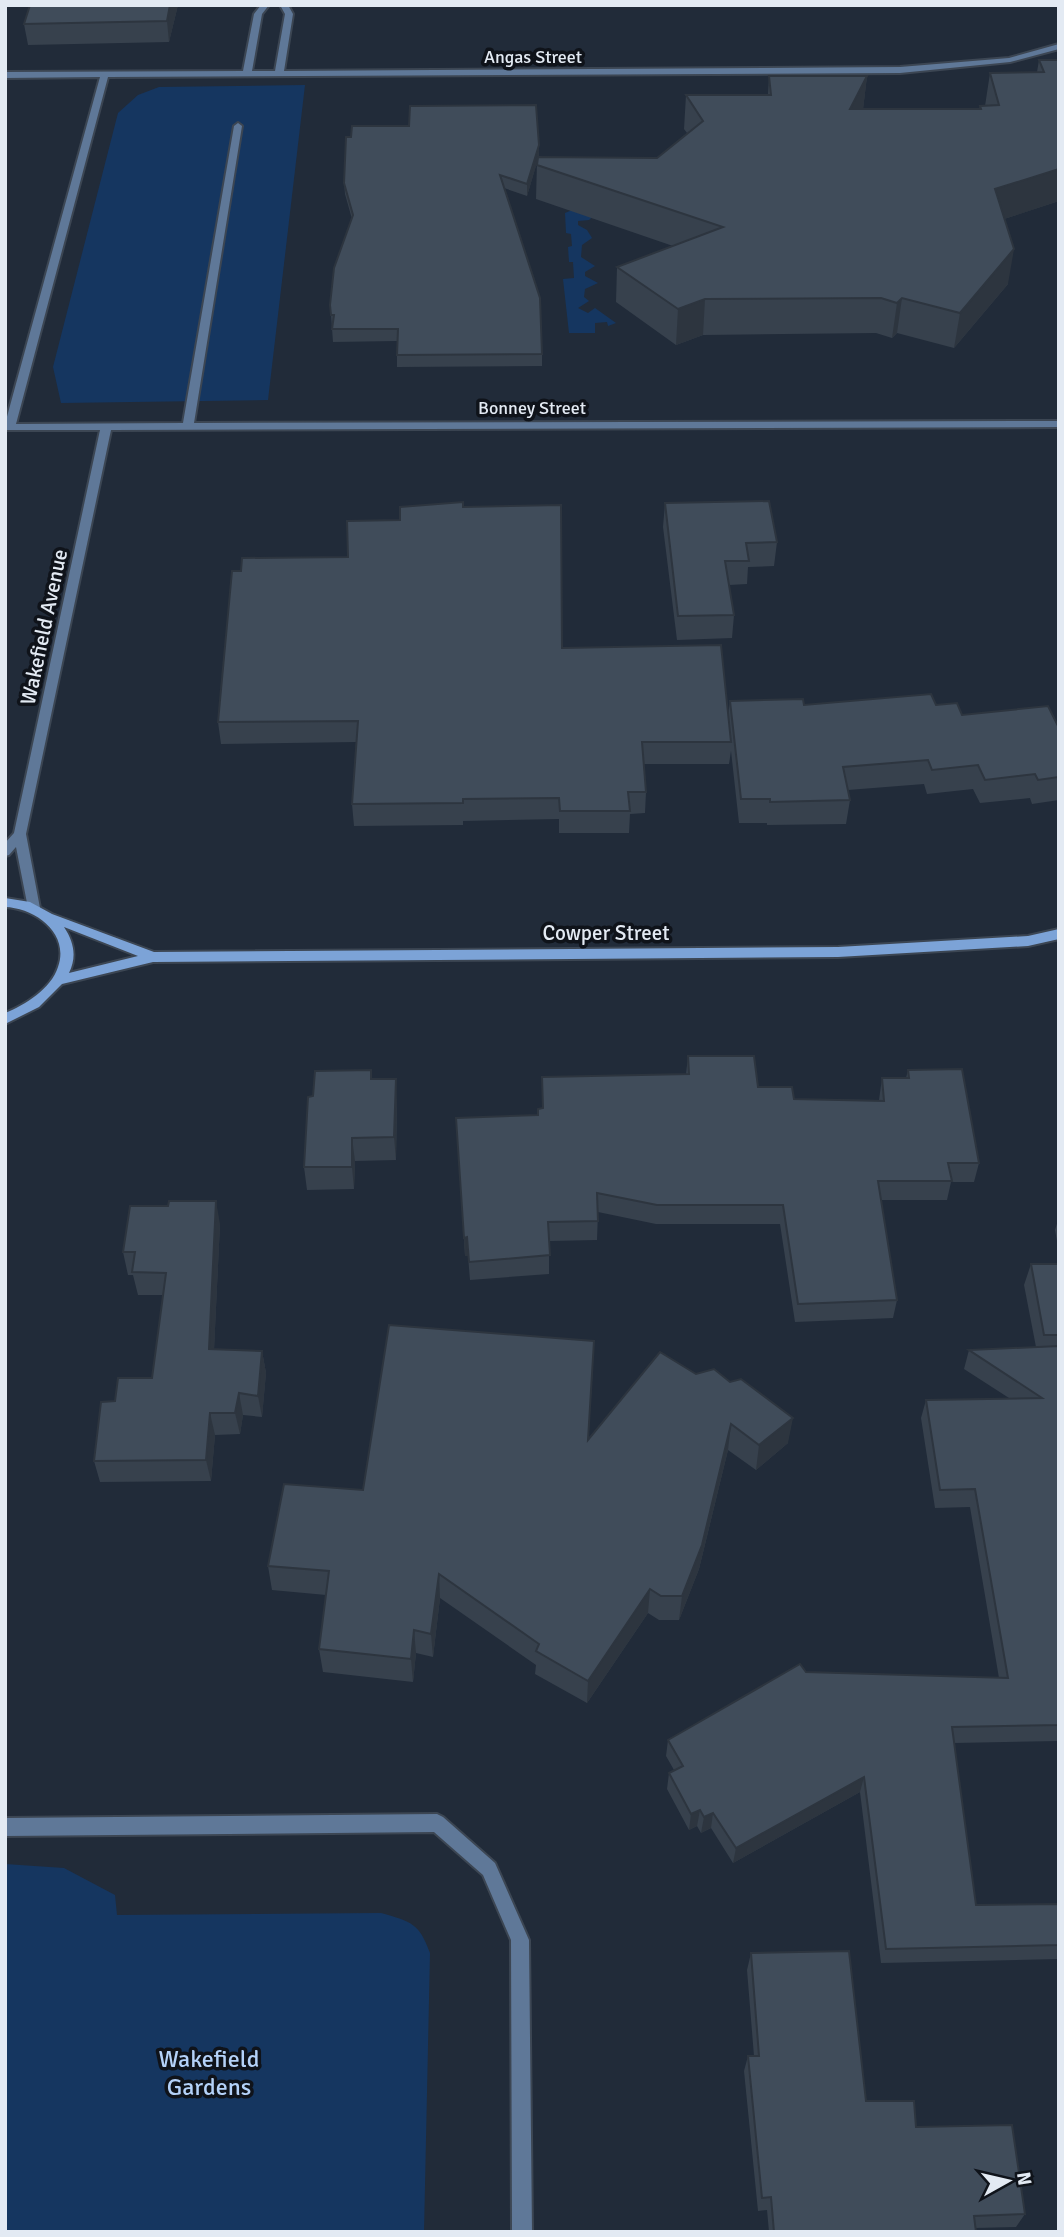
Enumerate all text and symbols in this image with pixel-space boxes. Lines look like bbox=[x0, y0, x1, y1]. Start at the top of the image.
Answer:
street label: Angas Street bbox=[484, 46, 582, 68]
street label: Bonney Street bbox=[478, 397, 586, 419]
street label: Wakefield Avenue bbox=[15, 547, 73, 707]
street label: Cowper Street bbox=[542, 920, 670, 946]
park label: Wakefield Gardens bbox=[159, 2044, 259, 2102]
north arrow bbox=[973, 2146, 1043, 2216]
text: N bbox=[1011, 2171, 1037, 2187]

